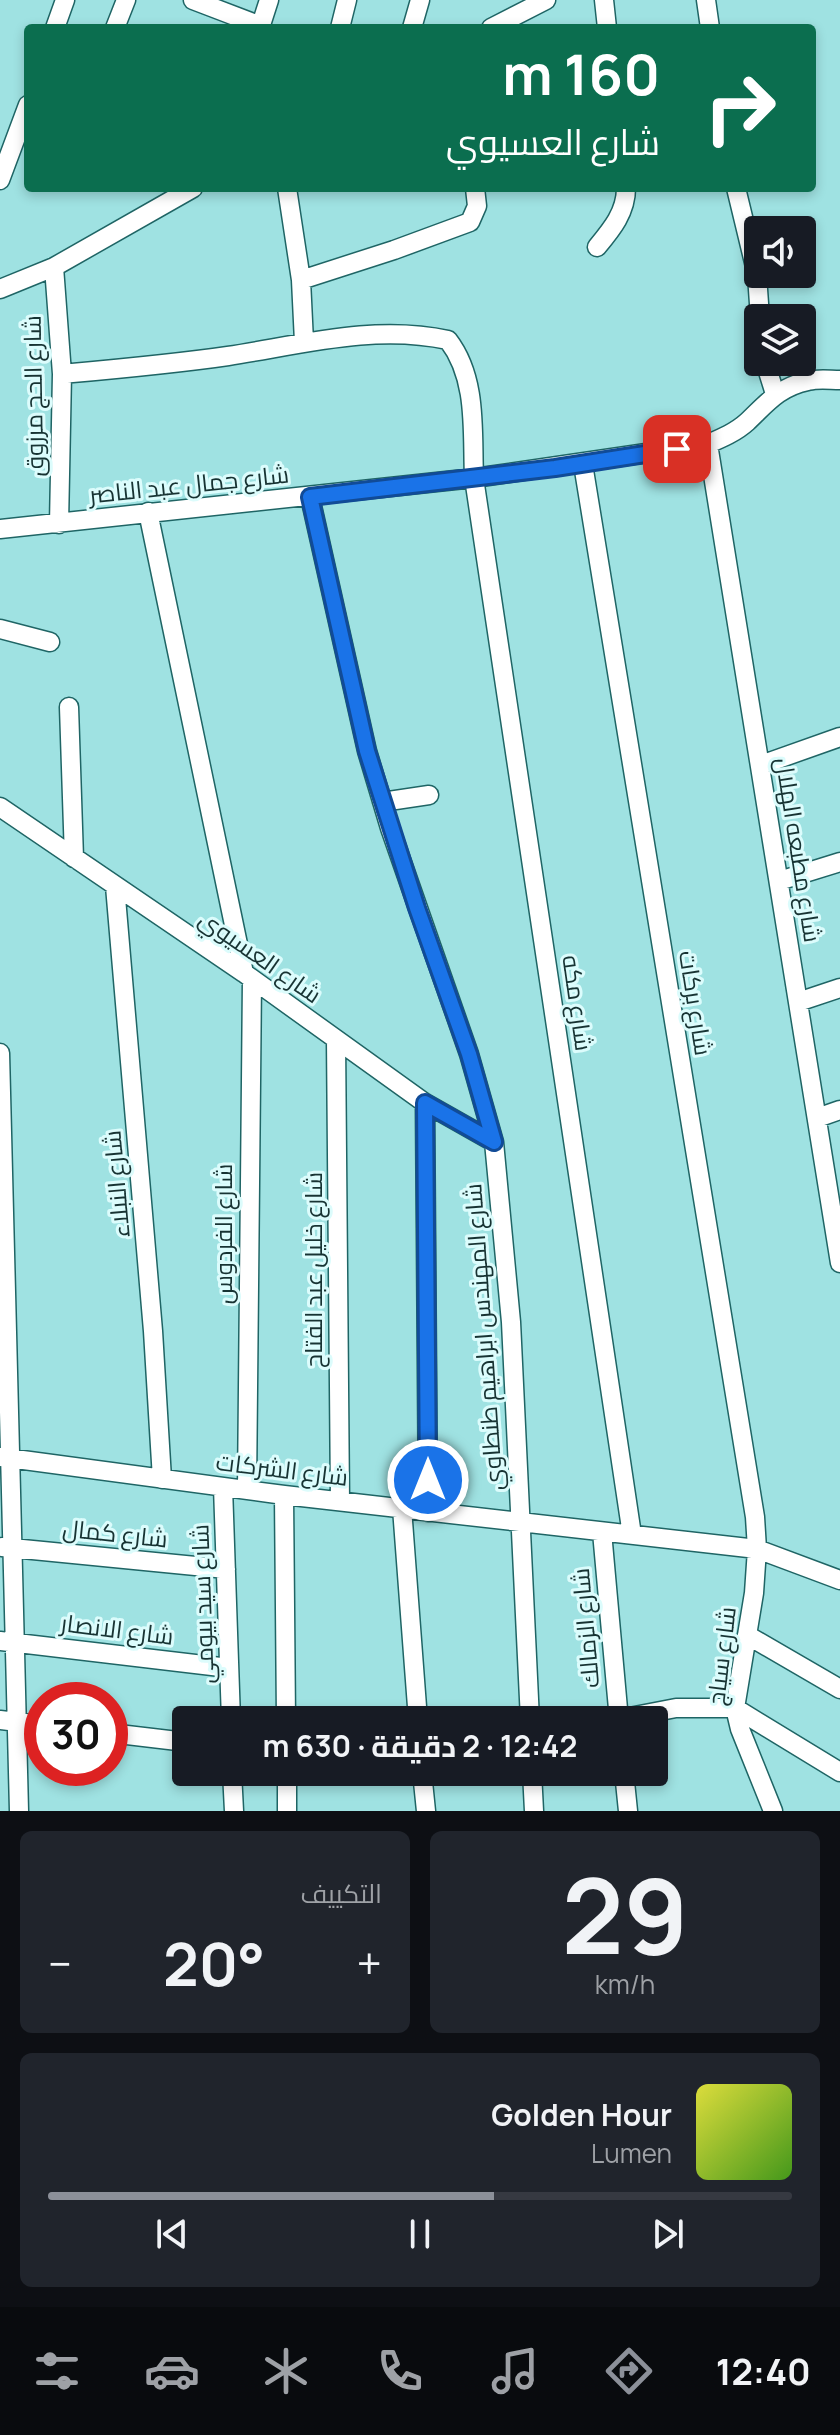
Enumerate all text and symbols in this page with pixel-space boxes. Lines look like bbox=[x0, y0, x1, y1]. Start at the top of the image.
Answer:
text: 160 m bbox=[502, 35, 660, 112]
icon: right bbox=[688, 56, 792, 160]
text: شارع العسيوي bbox=[446, 117, 660, 166]
map controls bbox=[744, 216, 816, 376]
button: sound bbox=[744, 216, 816, 288]
button: layers bbox=[744, 304, 816, 376]
street label: شارع الحج مرزوق bbox=[15, 315, 51, 477]
pin bbox=[643, 415, 711, 483]
icon: arrive bbox=[655, 427, 699, 471]
street label: شارع جمال عبد الناصر bbox=[85, 457, 291, 512]
street label: شارع مطبعه الهلال bbox=[768, 755, 830, 945]
street label: شارع العسيوي bbox=[191, 901, 329, 1013]
street label: شارع بركات bbox=[671, 948, 721, 1058]
street label: شارع مكه bbox=[554, 953, 602, 1053]
street label: شارع النبلاء bbox=[94, 1129, 138, 1239]
street label: شارع الفردوس bbox=[206, 1164, 240, 1304]
street label: شارع خليل عبد الفتاح bbox=[296, 1172, 330, 1368]
street label: شارع المهندس ابراهيم طنطاوي bbox=[455, 1182, 513, 1492]
position arrow bbox=[386, 1438, 470, 1522]
street label: شارع الشركات bbox=[214, 1444, 350, 1494]
street label: شارع كمال bbox=[61, 1511, 169, 1555]
street label: شارع سيد بيومي bbox=[182, 1523, 225, 1684]
street label: شارع الزمالك bbox=[563, 1567, 607, 1689]
street label: شارع الانصار bbox=[57, 1605, 176, 1653]
street label: شارع سياج bbox=[698, 1605, 744, 1707]
speed limit sign: 30 bbox=[24, 1682, 128, 1786]
text: 12:42 · 2 دقيقة · 630 m bbox=[263, 1725, 577, 1766]
text: 29 bbox=[562, 1843, 688, 1985]
text: التكييف bbox=[300, 1875, 382, 1911]
text: 20° bbox=[163, 1922, 265, 2004]
text: − bbox=[48, 1933, 72, 1993]
text: + bbox=[357, 1933, 382, 1993]
text: km/h bbox=[595, 1966, 655, 2002]
text: Golden Hour bbox=[491, 2094, 672, 2135]
text: Lumen bbox=[591, 2135, 672, 2171]
icon: previous bbox=[150, 2212, 194, 2256]
icon: pause bbox=[398, 2212, 442, 2256]
icon: next bbox=[646, 2212, 690, 2256]
icon: filters bbox=[29, 2343, 85, 2399]
icon: car bbox=[144, 2343, 200, 2399]
icon: climate bbox=[258, 2343, 314, 2399]
icon: phone bbox=[372, 2343, 428, 2399]
icon: music bbox=[487, 2343, 543, 2399]
icon: directions bbox=[601, 2343, 657, 2399]
text: 12:40 bbox=[716, 2347, 811, 2396]

